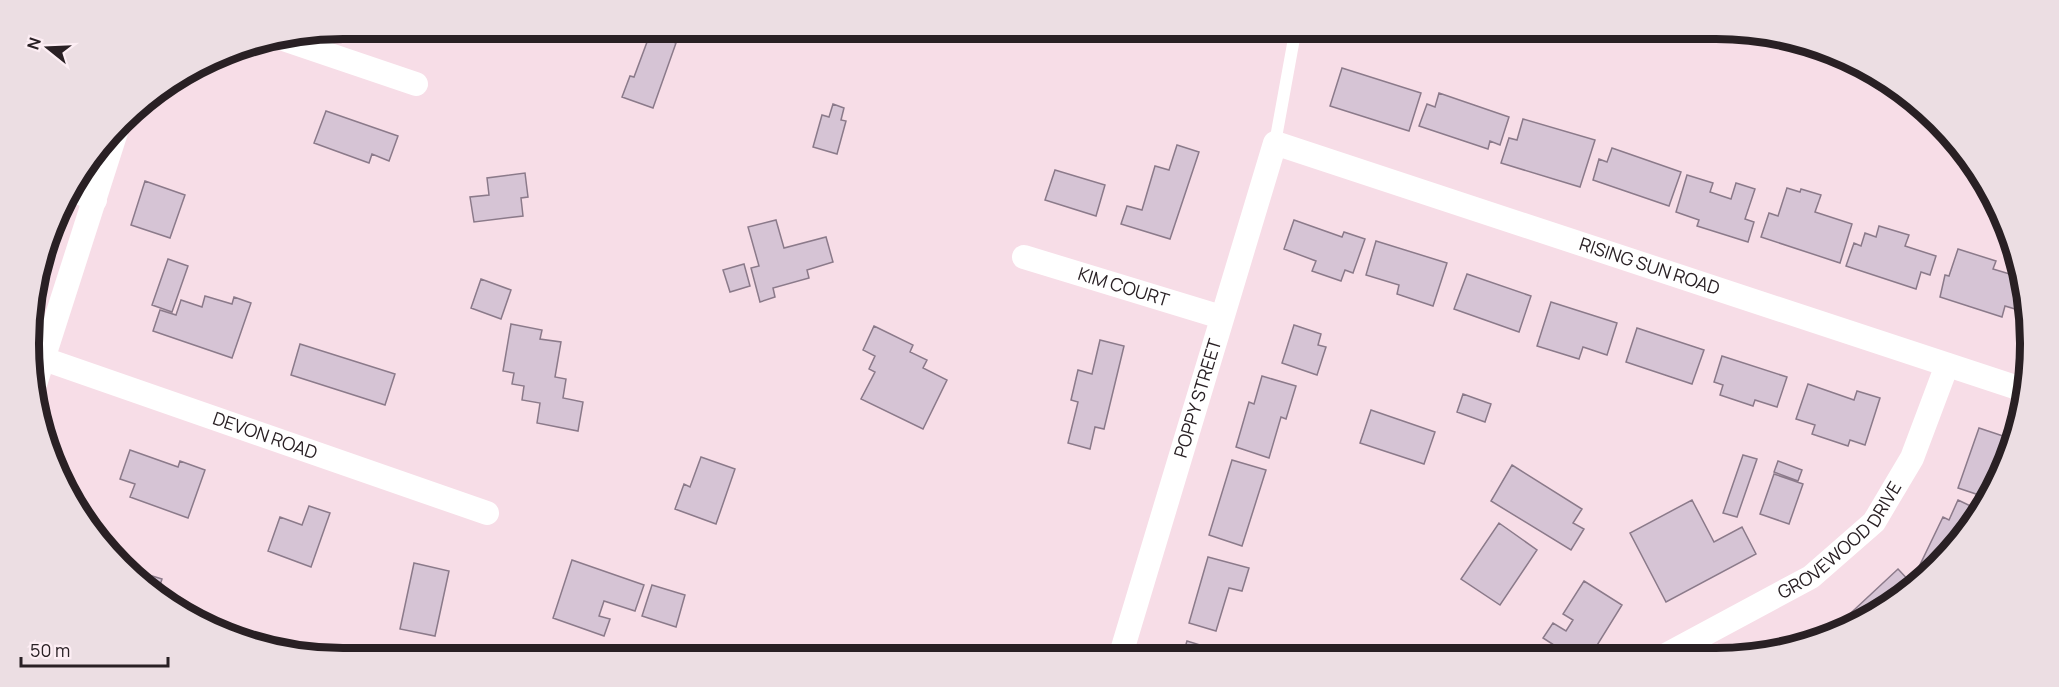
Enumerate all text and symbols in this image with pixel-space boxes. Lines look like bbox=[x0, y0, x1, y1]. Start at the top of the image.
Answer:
north arrow bbox=[18, 18, 78, 78]
text: N bbox=[21, 34, 46, 52]
street label: RISING SUN ROAD bbox=[1576, 231, 1723, 300]
street label: KIM COURT bbox=[1075, 261, 1173, 312]
street label: POPPY STREET bbox=[1168, 335, 1226, 460]
street label: DEVON ROAD bbox=[210, 406, 321, 464]
street label: GROVEWOOD DRIVE bbox=[1773, 477, 1906, 604]
scale bar bbox=[21, 630, 168, 668]
text: 50 m bbox=[30, 638, 70, 662]

